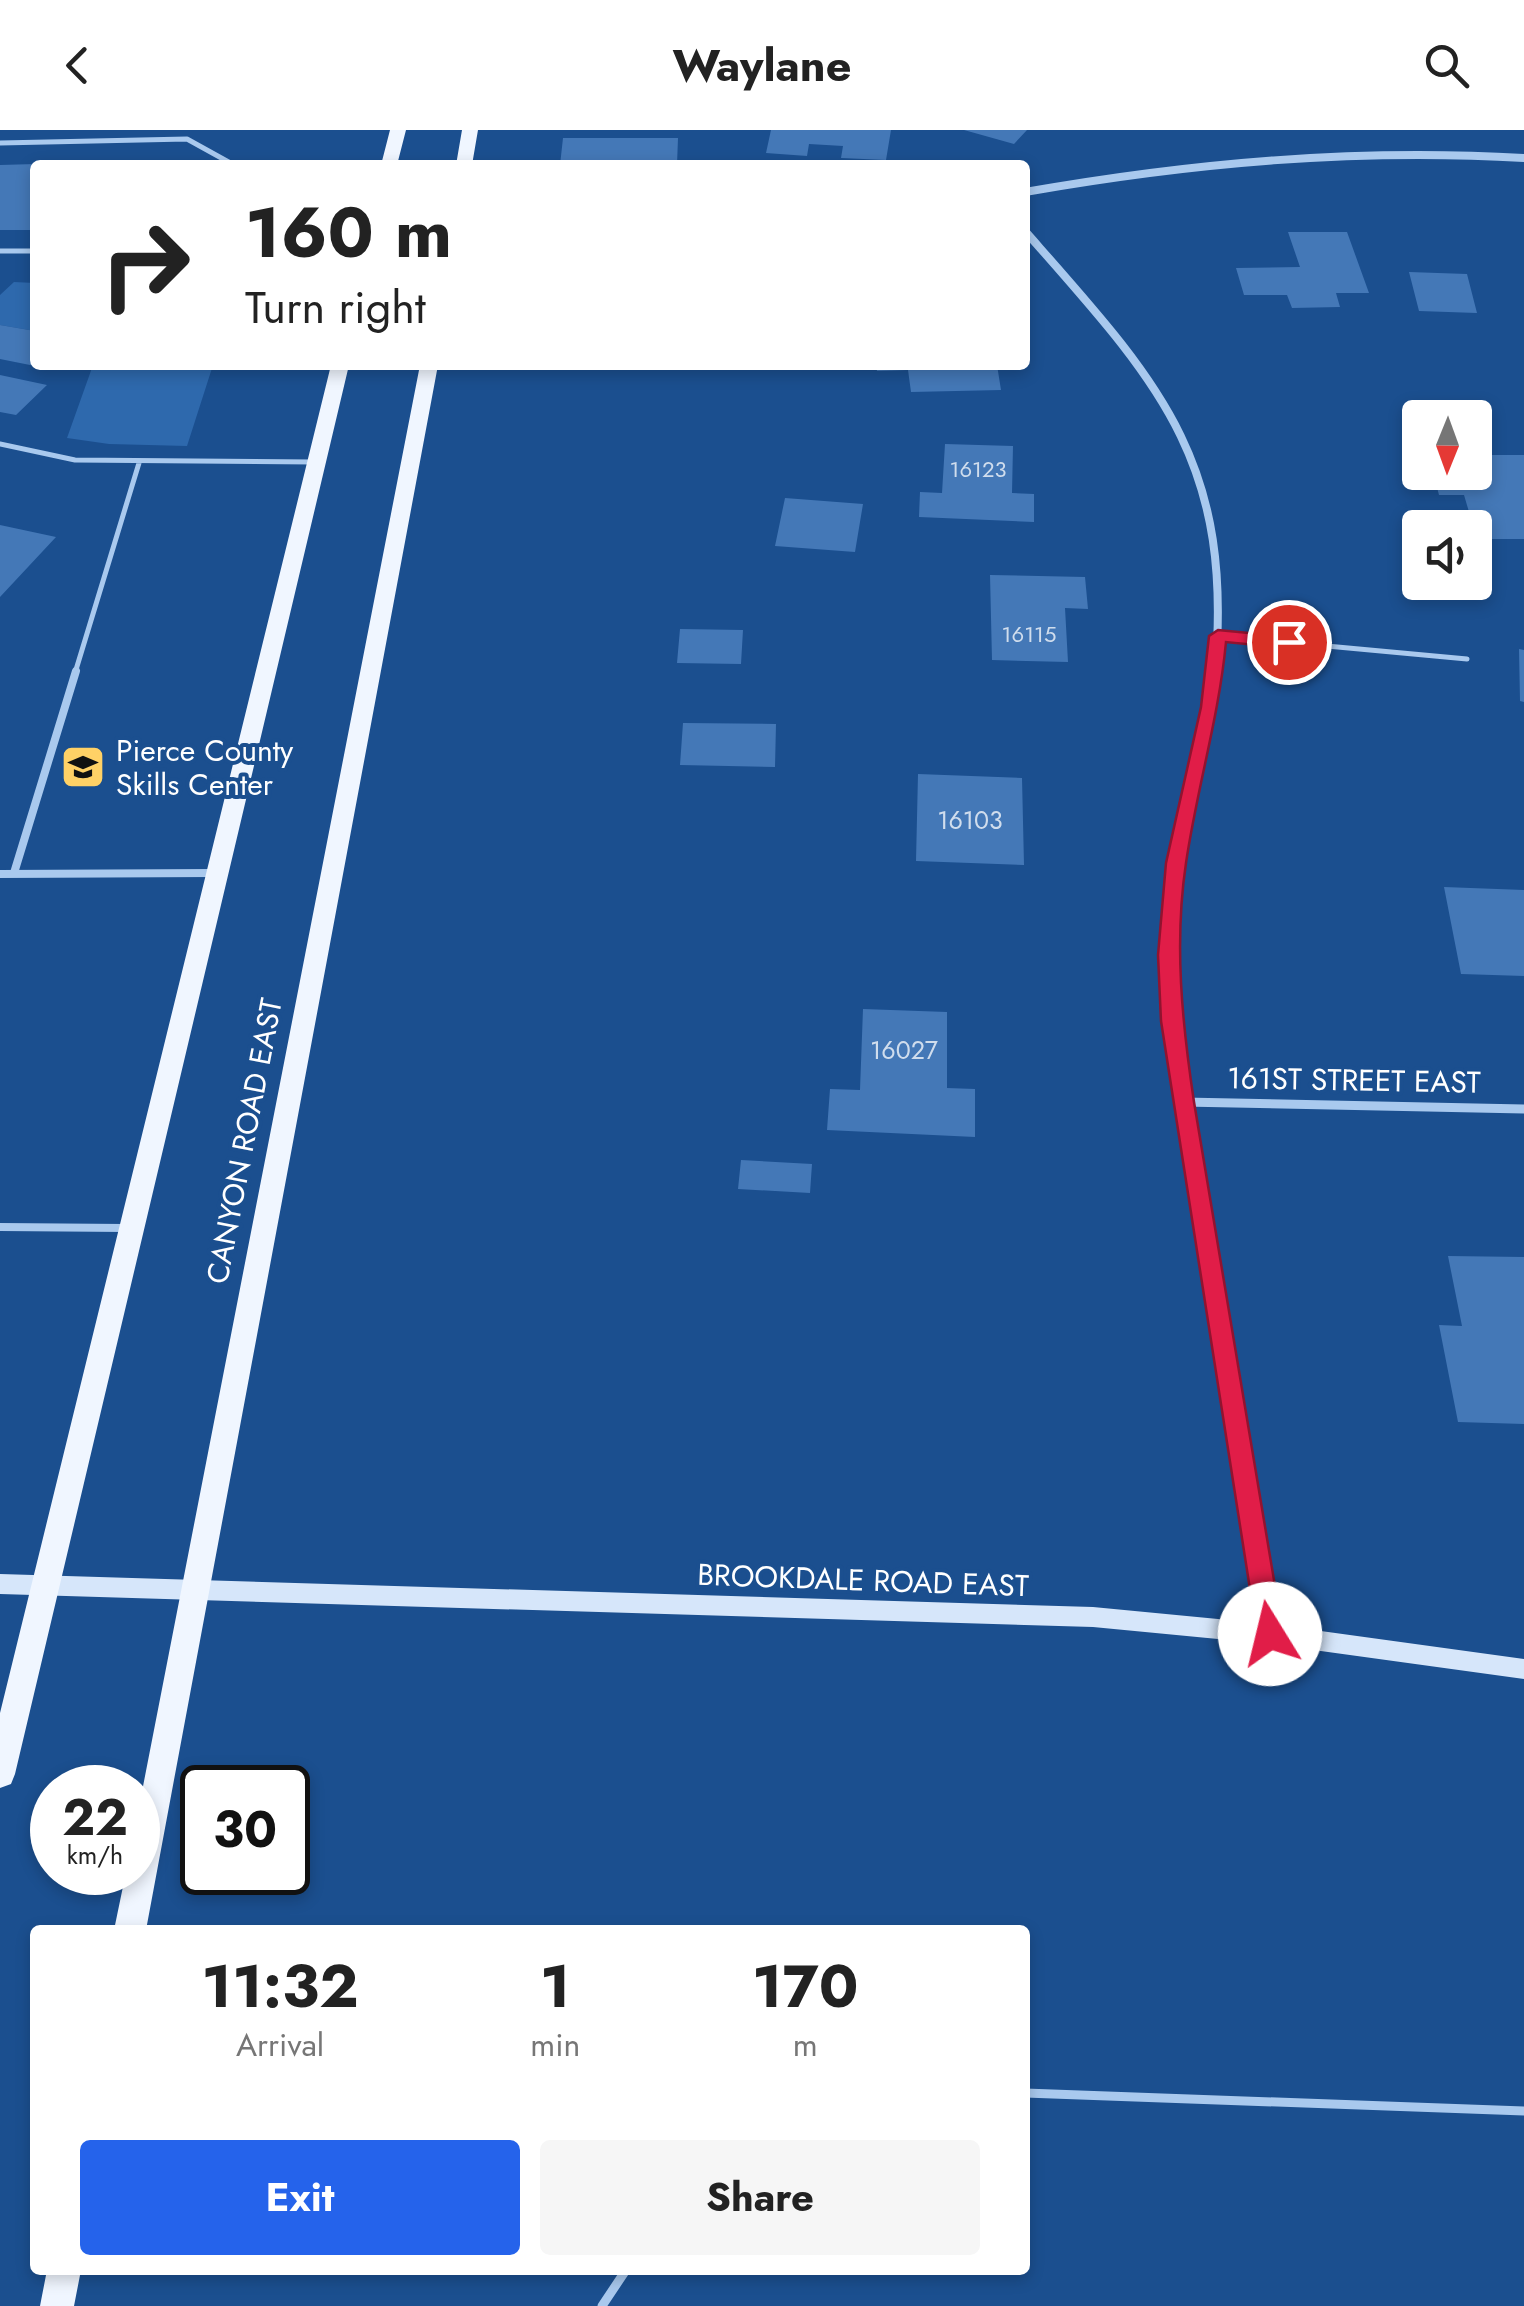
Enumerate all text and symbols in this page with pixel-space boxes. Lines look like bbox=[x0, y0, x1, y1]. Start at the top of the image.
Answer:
text: Waylane bbox=[673, 33, 851, 98]
icon: back bbox=[50, 38, 105, 93]
icon: search bbox=[1419, 38, 1474, 93]
text: 160 m bbox=[245, 182, 452, 283]
icon: right bbox=[80, 200, 210, 330]
text: Turn right bbox=[245, 275, 426, 340]
north arrow bbox=[1402, 400, 1492, 490]
map controls bbox=[1402, 400, 1492, 600]
house number: 16123 bbox=[949, 453, 1007, 485]
button: sound bbox=[1402, 510, 1492, 600]
pin bbox=[1247, 600, 1332, 685]
icon: arrive bbox=[1262, 615, 1317, 670]
house number: 16115 bbox=[1002, 618, 1056, 650]
place label: Pierce County Skills Center bbox=[116, 729, 294, 806]
school or university icon: Pierce County Skills Center bbox=[60, 744, 106, 790]
house number: 16103 bbox=[937, 802, 1003, 838]
street label: CANYON ROAD EAST bbox=[195, 995, 293, 1287]
house number: 16027 bbox=[870, 1032, 938, 1068]
street label: 161ST STREET EAST bbox=[1227, 1056, 1481, 1104]
street label: BROOKDALE ROAD EAST bbox=[697, 1553, 1030, 1607]
position arrow bbox=[1218, 1582, 1322, 1686]
speed limit sign: 30 bbox=[180, 1765, 310, 1895]
text: 22 bbox=[62, 1781, 128, 1854]
text: km/h bbox=[67, 1837, 123, 1873]
text: 11:32 bbox=[202, 1943, 359, 2030]
text: 1 bbox=[540, 1943, 571, 2030]
text: 170 bbox=[752, 1943, 858, 2030]
text: Arrival bbox=[236, 2022, 324, 2068]
text: min bbox=[530, 2022, 580, 2068]
text: m bbox=[793, 2022, 818, 2068]
button: Exit bbox=[80, 2140, 520, 2255]
button: Share bbox=[540, 2140, 980, 2255]

